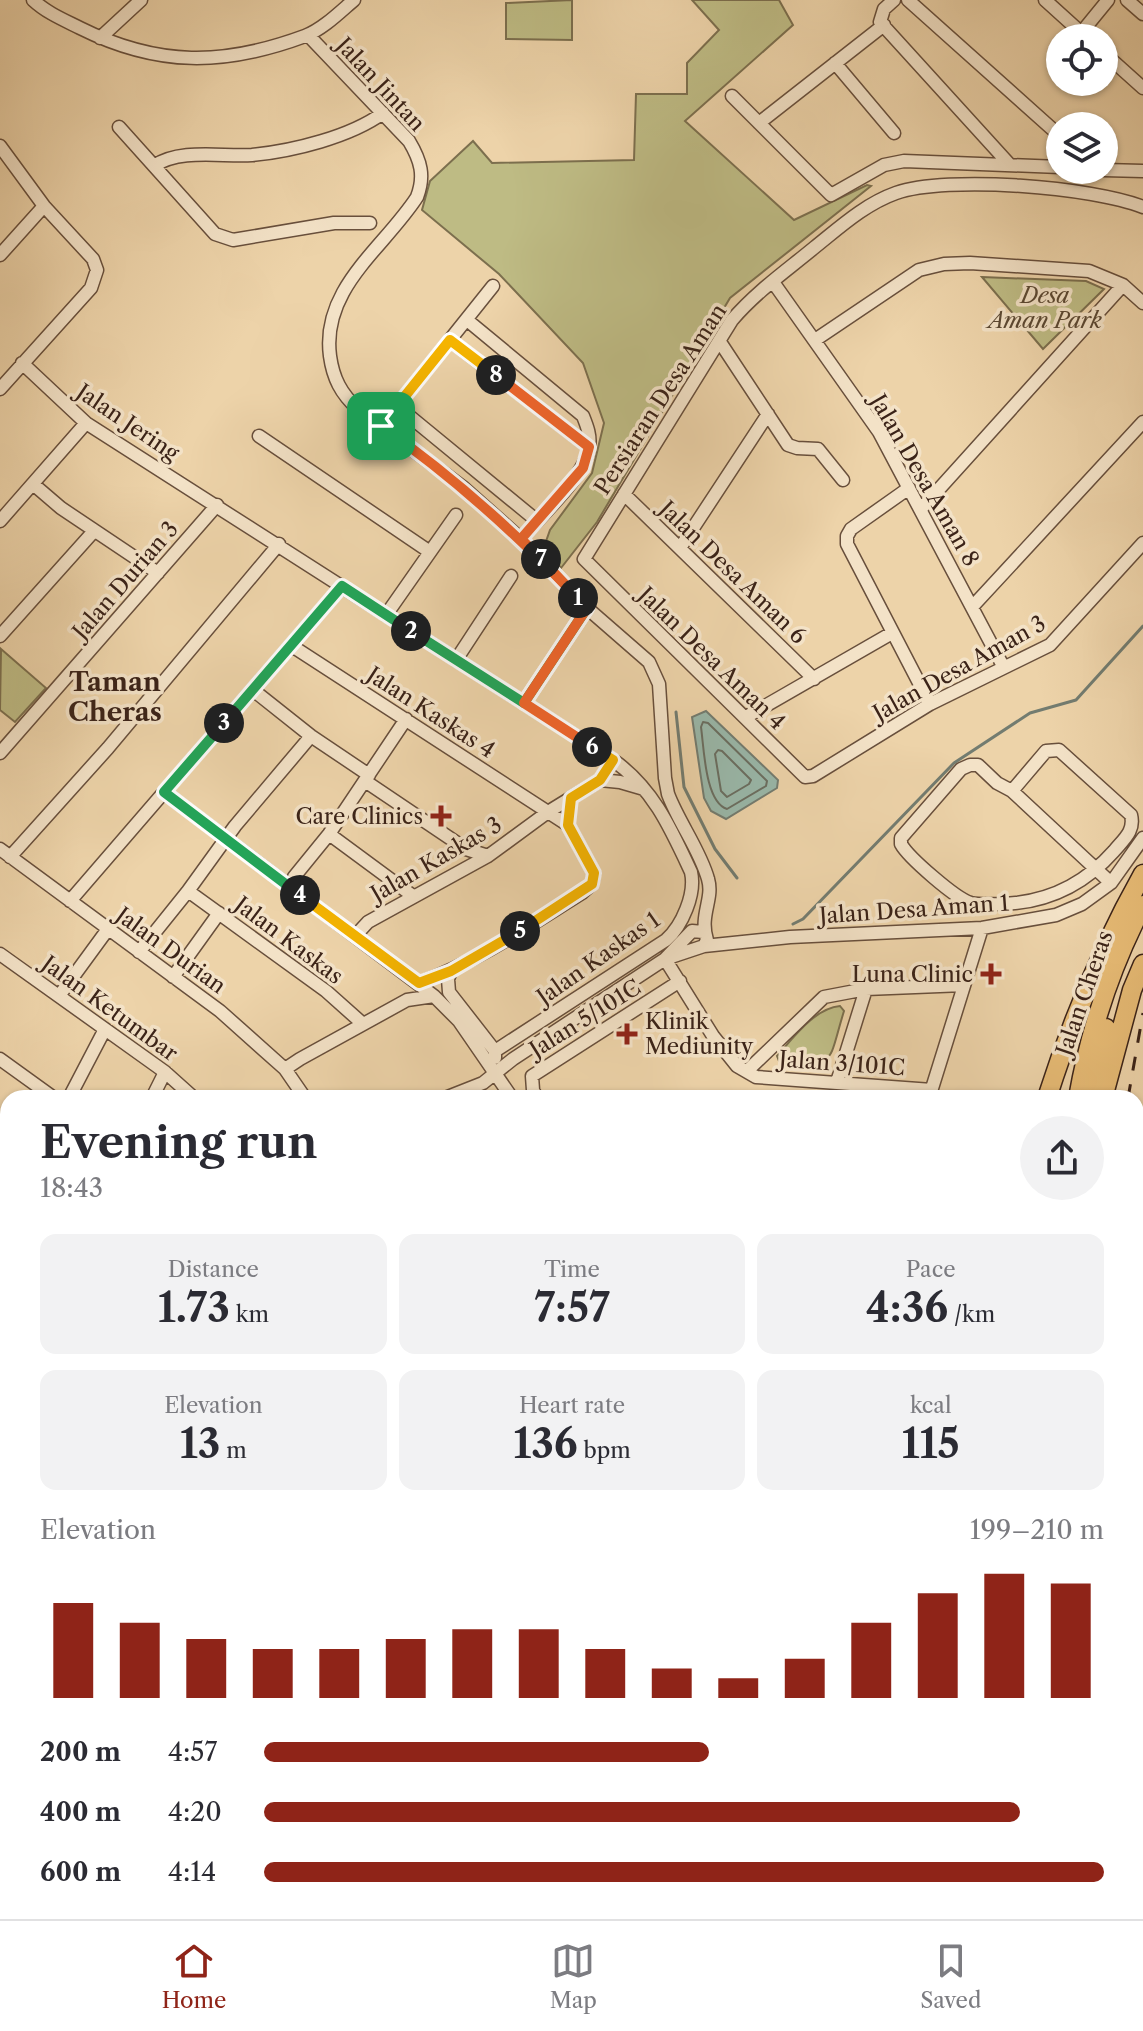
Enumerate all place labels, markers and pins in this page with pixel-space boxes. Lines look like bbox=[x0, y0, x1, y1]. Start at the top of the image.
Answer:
pin: 8 bbox=[476, 355, 516, 395]
pin bbox=[347, 392, 415, 460]
pin: 7 bbox=[521, 539, 561, 579]
pin: 1 bbox=[558, 578, 598, 618]
pin: 2 bbox=[391, 611, 431, 651]
pin: 3 bbox=[204, 703, 244, 743]
pin: 6 bbox=[572, 727, 612, 767]
place label: Care Clinics bbox=[295, 803, 423, 830]
marker: Care Clinics bbox=[430, 805, 452, 827]
pin: 4 bbox=[280, 875, 320, 915]
pin: 5 bbox=[500, 911, 540, 951]
place label: Luna Clinic bbox=[852, 961, 973, 988]
marker: Luna Clinic bbox=[980, 963, 1002, 985]
place label: Klinik Mediunity bbox=[645, 1008, 754, 1060]
marker: Klinik Mediunity bbox=[616, 1023, 638, 1045]

